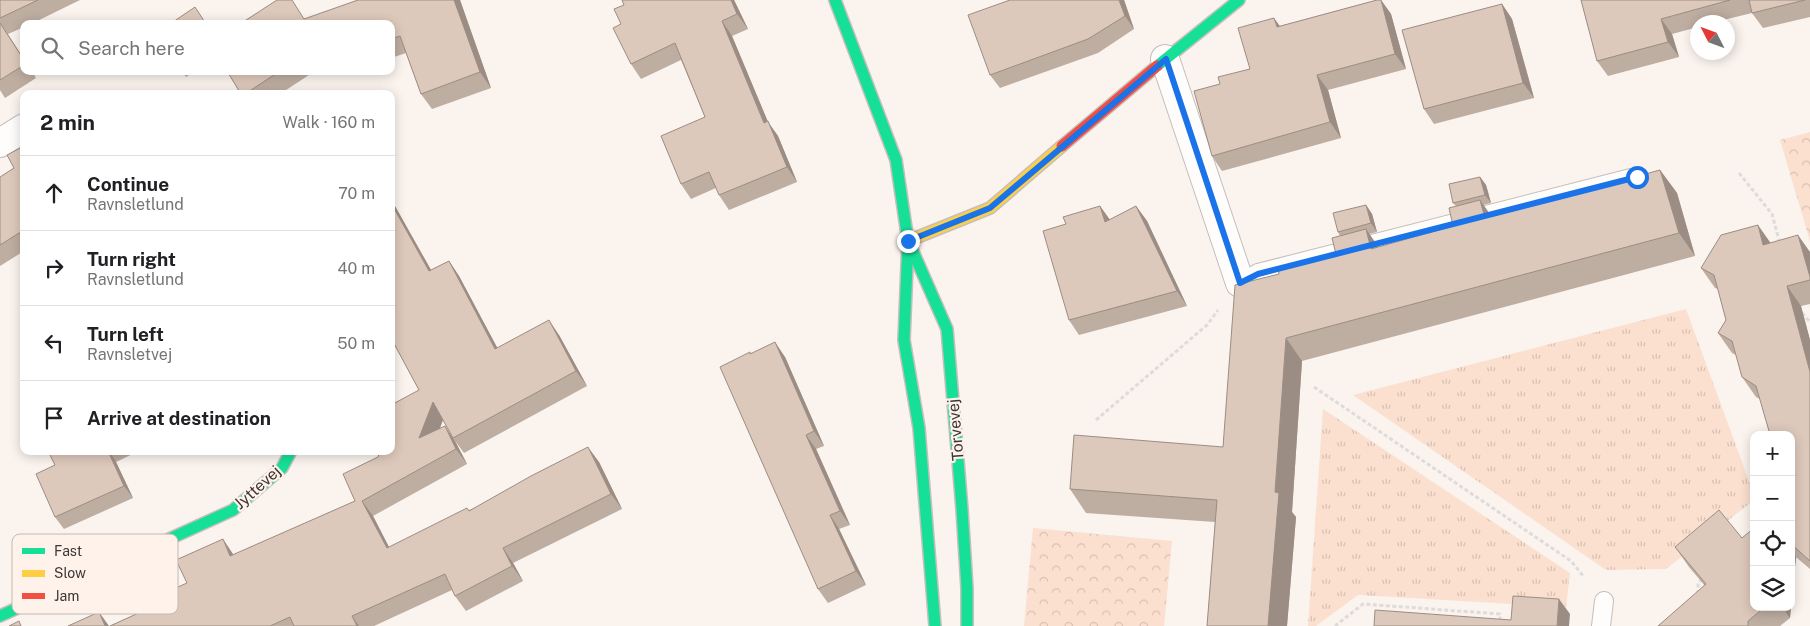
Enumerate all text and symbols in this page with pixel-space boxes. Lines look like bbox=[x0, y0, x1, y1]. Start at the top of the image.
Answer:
north arrow bbox=[1690, 15, 1735, 60]
search box bbox=[20, 20, 395, 75]
icon: search bbox=[38, 34, 66, 62]
text: Search here bbox=[78, 37, 185, 59]
text: 2 min bbox=[40, 110, 95, 135]
text: Walk · 160 m bbox=[283, 113, 375, 132]
route start bbox=[1626, 166, 1649, 189]
text: Continue bbox=[87, 173, 169, 195]
icon: ahead bbox=[40, 179, 68, 207]
text: 70 m bbox=[338, 184, 375, 203]
text: Ravnsletlund bbox=[87, 195, 184, 214]
route end bbox=[897, 230, 920, 253]
text: Turn right bbox=[87, 248, 176, 270]
icon: right bbox=[40, 254, 68, 282]
text: 40 m bbox=[337, 259, 375, 278]
text: Ravnsletlund bbox=[87, 270, 184, 289]
text: Turn left bbox=[87, 323, 164, 345]
icon: left bbox=[40, 329, 68, 357]
text: 50 m bbox=[337, 334, 375, 353]
text: Ravnsletvej bbox=[87, 345, 172, 364]
street label: Torvevej bbox=[943, 398, 968, 462]
icon: arrive bbox=[40, 404, 68, 432]
text: Arrive at destination bbox=[87, 407, 271, 429]
map controls bbox=[1750, 431, 1795, 611]
button: + bbox=[1750, 431, 1795, 476]
street label: Jyttevej bbox=[230, 461, 285, 513]
button: − bbox=[1750, 476, 1795, 521]
button: locate bbox=[1750, 521, 1795, 566]
legend bbox=[12, 534, 178, 614]
text: Fast bbox=[54, 543, 82, 559]
text: Slow bbox=[54, 565, 86, 581]
button: layers bbox=[1750, 566, 1795, 611]
text: Jam bbox=[54, 588, 79, 604]

